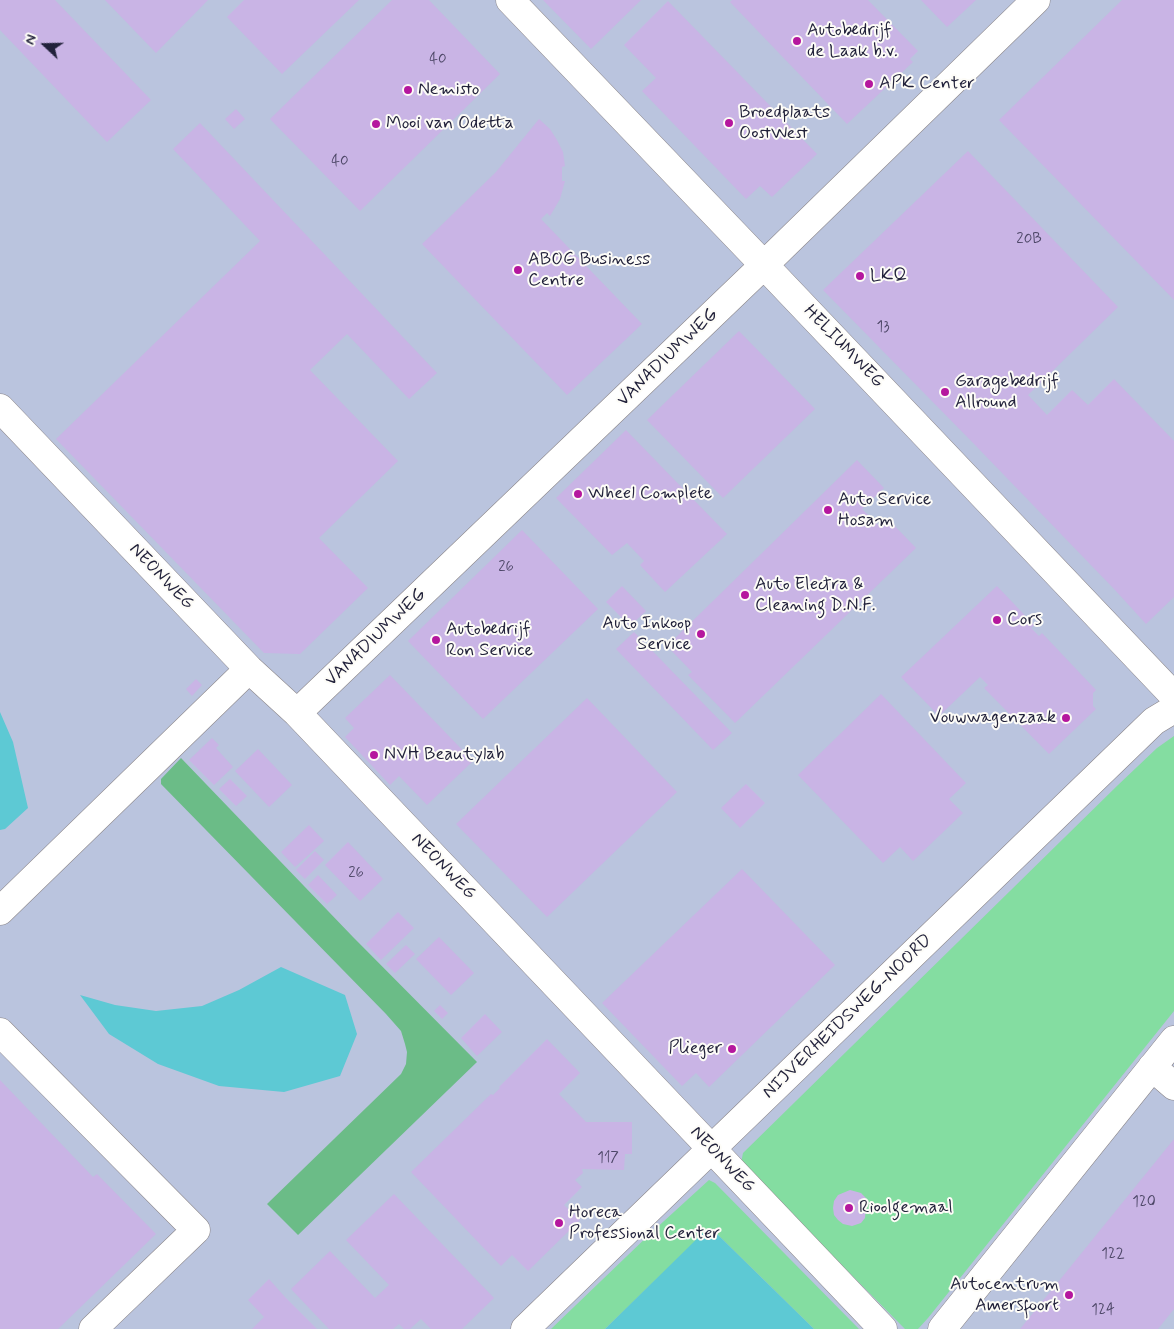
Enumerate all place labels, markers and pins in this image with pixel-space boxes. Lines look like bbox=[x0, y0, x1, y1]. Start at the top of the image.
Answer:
place label: Autobedrijf de Laak b.v. bbox=[807, 20, 898, 62]
marker: Autobedrijf de Laak b.v. bbox=[791, 35, 803, 47]
place label: APK Center bbox=[879, 73, 975, 95]
marker: APK Center bbox=[863, 78, 875, 90]
place label: Nemisto bbox=[418, 79, 479, 101]
marker: Nemisto bbox=[402, 84, 414, 96]
place label: Broedplaats OostWest bbox=[739, 102, 830, 144]
place label: Mooi van Odetta bbox=[386, 113, 514, 135]
marker: Broedplaats OostWest bbox=[723, 117, 735, 129]
marker: Mooi van Odetta bbox=[370, 118, 382, 130]
place label: ABOG Business Centre bbox=[528, 249, 650, 292]
marker: ABOG Business Centre bbox=[512, 264, 524, 276]
place label: LKQ bbox=[870, 265, 908, 287]
marker: LKQ bbox=[854, 270, 866, 282]
place label: Garagebedrijf Allround bbox=[955, 371, 1059, 414]
marker: Garagebedrijf Allround bbox=[939, 386, 951, 398]
place label: Wheel Complete bbox=[588, 483, 712, 505]
marker: Wheel Complete bbox=[572, 488, 584, 500]
place label: Auto Service Hosam bbox=[838, 489, 931, 532]
marker: Auto Service Hosam bbox=[822, 504, 834, 516]
place label: Auto Electra & Cleaning D.N.F. bbox=[755, 574, 876, 616]
marker: Auto Electra & Cleaning D.N.F. bbox=[739, 589, 751, 601]
place label: Cors bbox=[1007, 609, 1042, 631]
place label: Auto Inkoop Service bbox=[602, 613, 691, 656]
marker: Cors bbox=[991, 614, 1003, 626]
place label: Autobedrijf Ron Service bbox=[446, 619, 533, 662]
marker: Auto Inkoop Service bbox=[695, 628, 707, 640]
marker: Autobedrijf Ron Service bbox=[430, 634, 442, 646]
place label: Vouwwagenzaak bbox=[930, 707, 1056, 729]
marker: Vouwwagenzaak bbox=[1060, 712, 1072, 724]
place label: NVH Beautylab bbox=[384, 744, 504, 766]
marker: NVH Beautylab bbox=[368, 749, 380, 761]
place label: Plieger bbox=[668, 1038, 722, 1060]
marker: Plieger bbox=[726, 1043, 738, 1055]
place label: Rioolgemaal bbox=[859, 1197, 953, 1219]
place label: Horeca Professional Center bbox=[569, 1202, 720, 1244]
marker: Rioolgemaal bbox=[843, 1202, 855, 1214]
marker: Horeca Professional Center bbox=[553, 1217, 565, 1229]
place label: Autocentrum Amersfoort bbox=[950, 1274, 1059, 1316]
marker: Autocentrum Amersfoort bbox=[1063, 1289, 1075, 1301]

